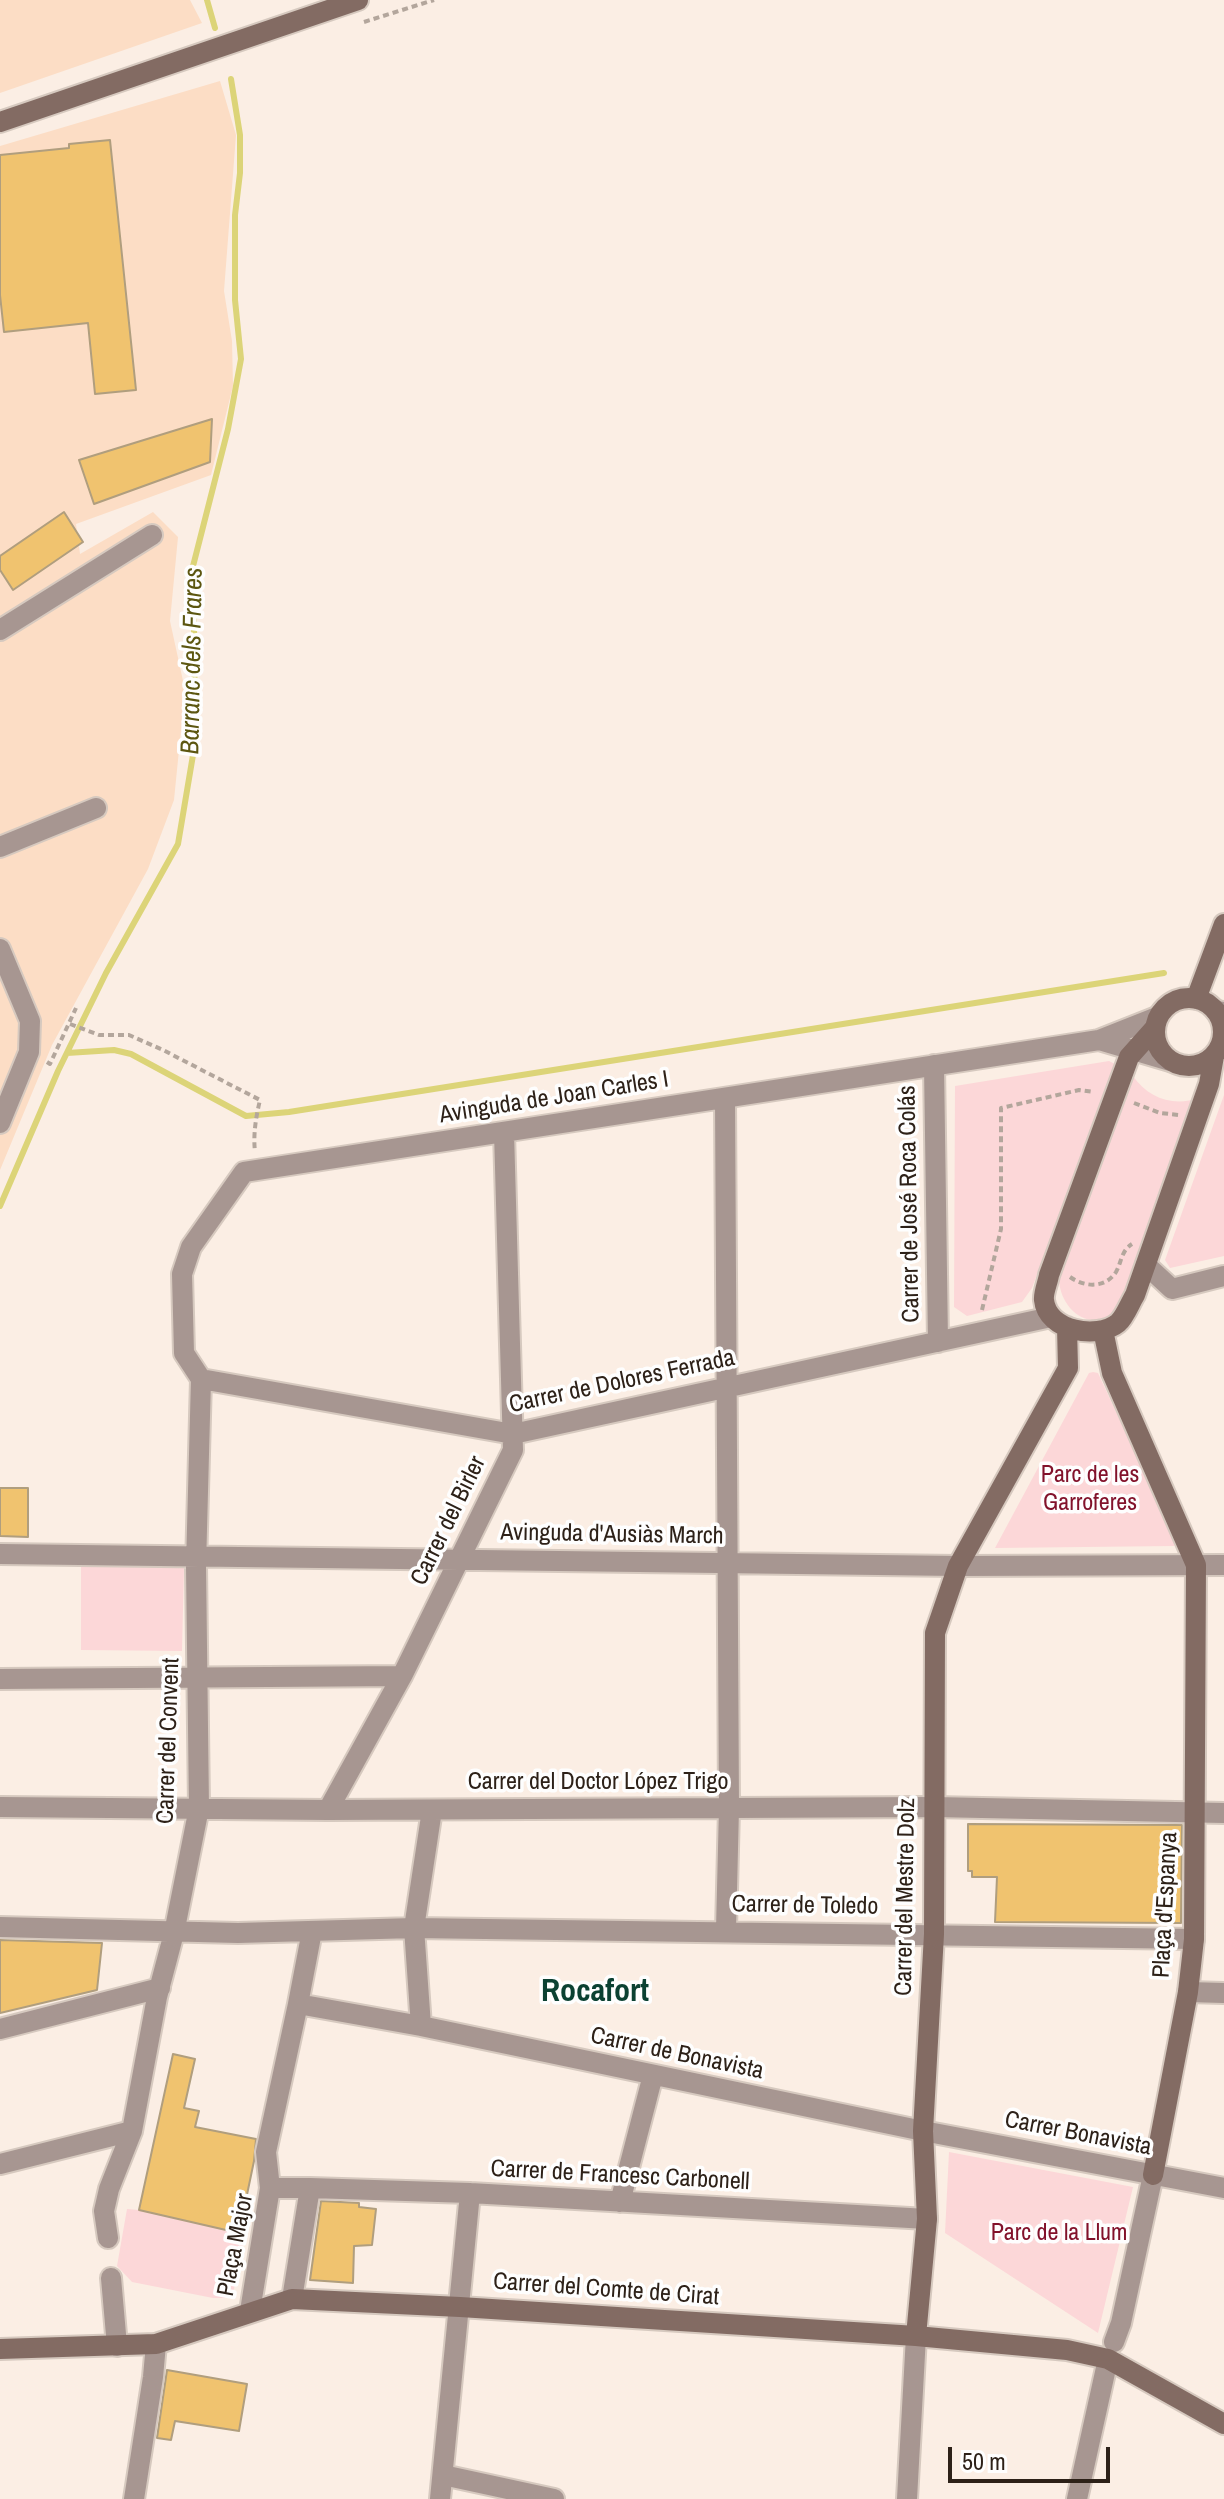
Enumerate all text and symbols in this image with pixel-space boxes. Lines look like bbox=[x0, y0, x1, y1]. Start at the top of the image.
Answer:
water label: Barranc dels Frares bbox=[176, 567, 210, 755]
street label: Avinguda de Joan Carles I bbox=[437, 1066, 671, 1130]
street label: Carrer de José Roca Colás bbox=[894, 1085, 926, 1323]
street label: Carrer de Dolores Ferrada bbox=[507, 1344, 737, 1420]
street label: Carrer del Birler bbox=[405, 1452, 493, 1590]
park label: Parc de les Garroferes bbox=[1041, 1462, 1139, 1518]
street label: Avinguda d'Ausiàs March bbox=[500, 1519, 724, 1551]
street label: Carrer del Convent bbox=[152, 1657, 186, 1825]
street label: Carrer del Doctor López Trigo bbox=[468, 1769, 728, 1797]
street label: Carrer del Mestre Dolz bbox=[890, 1798, 922, 1996]
street label: Plaça d'Espanya bbox=[1148, 1831, 1184, 1979]
street label: Carrer de Toledo bbox=[731, 1890, 879, 1922]
district label: Rocafort bbox=[541, 1973, 649, 2011]
street label: Carrer de Bonavista bbox=[588, 2022, 766, 2086]
street label: Carrer Bonavista bbox=[1002, 2106, 1154, 2162]
street label: Carrer de Francesc Carbonell bbox=[490, 2155, 750, 2197]
street label: Plaça Major bbox=[212, 2191, 260, 2299]
park label: Parc de la Llum bbox=[991, 2220, 1127, 2248]
street label: Carrer del Comte de Cirat bbox=[492, 2268, 720, 2312]
scale bar bbox=[952, 2431, 1114, 2481]
text: 50 m bbox=[962, 2445, 1006, 2477]

